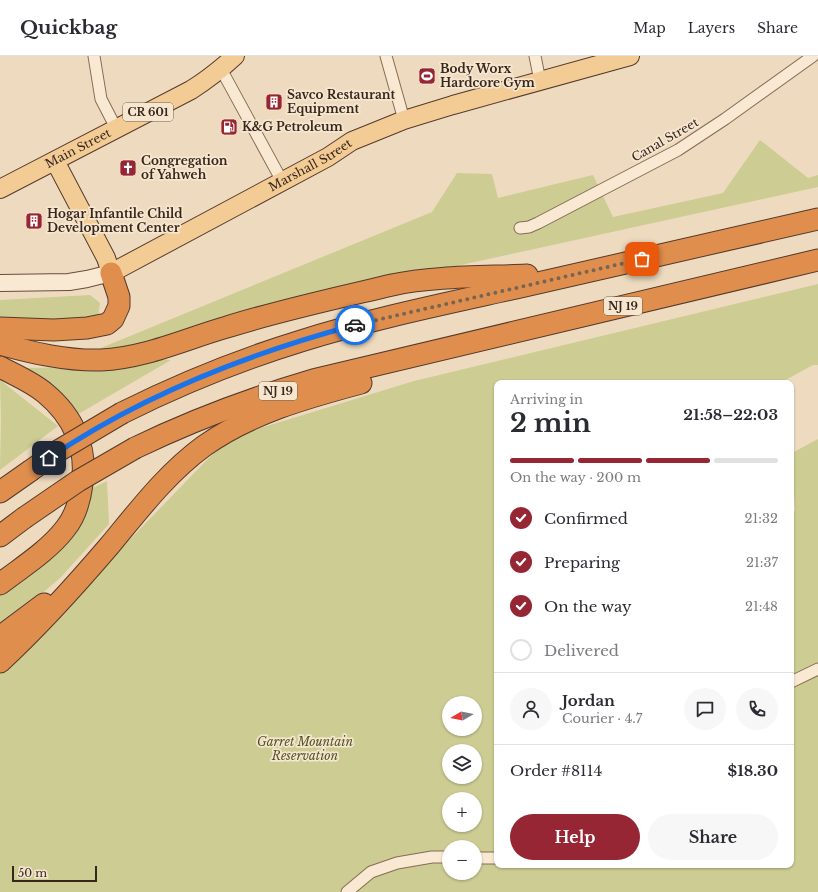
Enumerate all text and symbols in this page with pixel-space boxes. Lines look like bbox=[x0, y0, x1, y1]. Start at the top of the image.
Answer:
text: Quickbag bbox=[20, 16, 117, 39]
text: Map bbox=[633, 19, 666, 37]
text: Layers bbox=[688, 19, 735, 37]
text: Share bbox=[757, 19, 798, 37]
place label: Body Worx Hardcore Gym bbox=[440, 61, 535, 90]
sports icon: Body Worx Hardcore Gym bbox=[417, 66, 437, 86]
place label: Savco Restaurant Equipment bbox=[287, 87, 396, 116]
building icon: Savco Restaurant Equipment bbox=[264, 92, 284, 112]
road number: CR 601 bbox=[123, 103, 173, 121]
street label: Canal Street bbox=[629, 114, 701, 165]
fuel station icon: K&G Petroleum bbox=[219, 117, 239, 137]
place label: K&G Petroleum bbox=[242, 119, 344, 134]
street label: Main Street bbox=[43, 125, 114, 171]
street label: Marshall Street bbox=[266, 135, 355, 194]
place label: Congregation of Yahweh bbox=[141, 153, 228, 182]
church icon: Congregation of Yahweh bbox=[118, 158, 138, 178]
place label: Hogar Infantile Child Development Center bbox=[47, 206, 183, 235]
building icon: Hogar Infantile Child Development Center bbox=[24, 211, 44, 231]
pin bbox=[625, 242, 659, 276]
icon: bag bbox=[631, 248, 653, 270]
road number: NJ 19 bbox=[604, 297, 642, 315]
courier bbox=[335, 305, 375, 345]
icon: car bbox=[344, 314, 366, 336]
road number: NJ 19 bbox=[259, 382, 297, 400]
text: Arriving in bbox=[510, 391, 583, 408]
text: 21:58–22:03 bbox=[683, 405, 778, 424]
text: 2 min bbox=[510, 407, 591, 439]
pin bbox=[32, 441, 66, 475]
icon: home bbox=[38, 447, 60, 469]
text: On the way · 200 m bbox=[510, 469, 641, 486]
icon: check bbox=[510, 507, 532, 529]
text: Confirmed bbox=[544, 509, 628, 528]
text: 21:32 bbox=[744, 510, 778, 527]
icon: check bbox=[510, 551, 532, 573]
text: Preparing bbox=[544, 553, 620, 572]
text: 21:37 bbox=[746, 554, 778, 571]
icon: check bbox=[510, 595, 532, 617]
text: On the way bbox=[544, 597, 632, 616]
text: 21:48 bbox=[745, 598, 778, 615]
text: Delivered bbox=[544, 641, 619, 660]
button: person bbox=[510, 688, 552, 730]
button: chat bbox=[684, 688, 726, 730]
button: phone bbox=[736, 688, 778, 730]
text: Jordan bbox=[562, 691, 615, 710]
north arrow bbox=[442, 696, 482, 736]
map controls bbox=[442, 696, 482, 880]
text: Courier · 4.7 bbox=[562, 710, 642, 727]
park label: Garret Mountain Reservation bbox=[257, 734, 353, 763]
button: layers bbox=[442, 744, 482, 784]
text: Order #8114 bbox=[510, 761, 602, 780]
text: $18.30 bbox=[727, 761, 778, 780]
button: + bbox=[442, 792, 482, 832]
button: Help bbox=[510, 814, 640, 860]
button: Share bbox=[648, 814, 778, 860]
button: − bbox=[442, 840, 482, 880]
scale bar bbox=[12, 864, 97, 883]
text: 50 m bbox=[18, 866, 47, 880]

